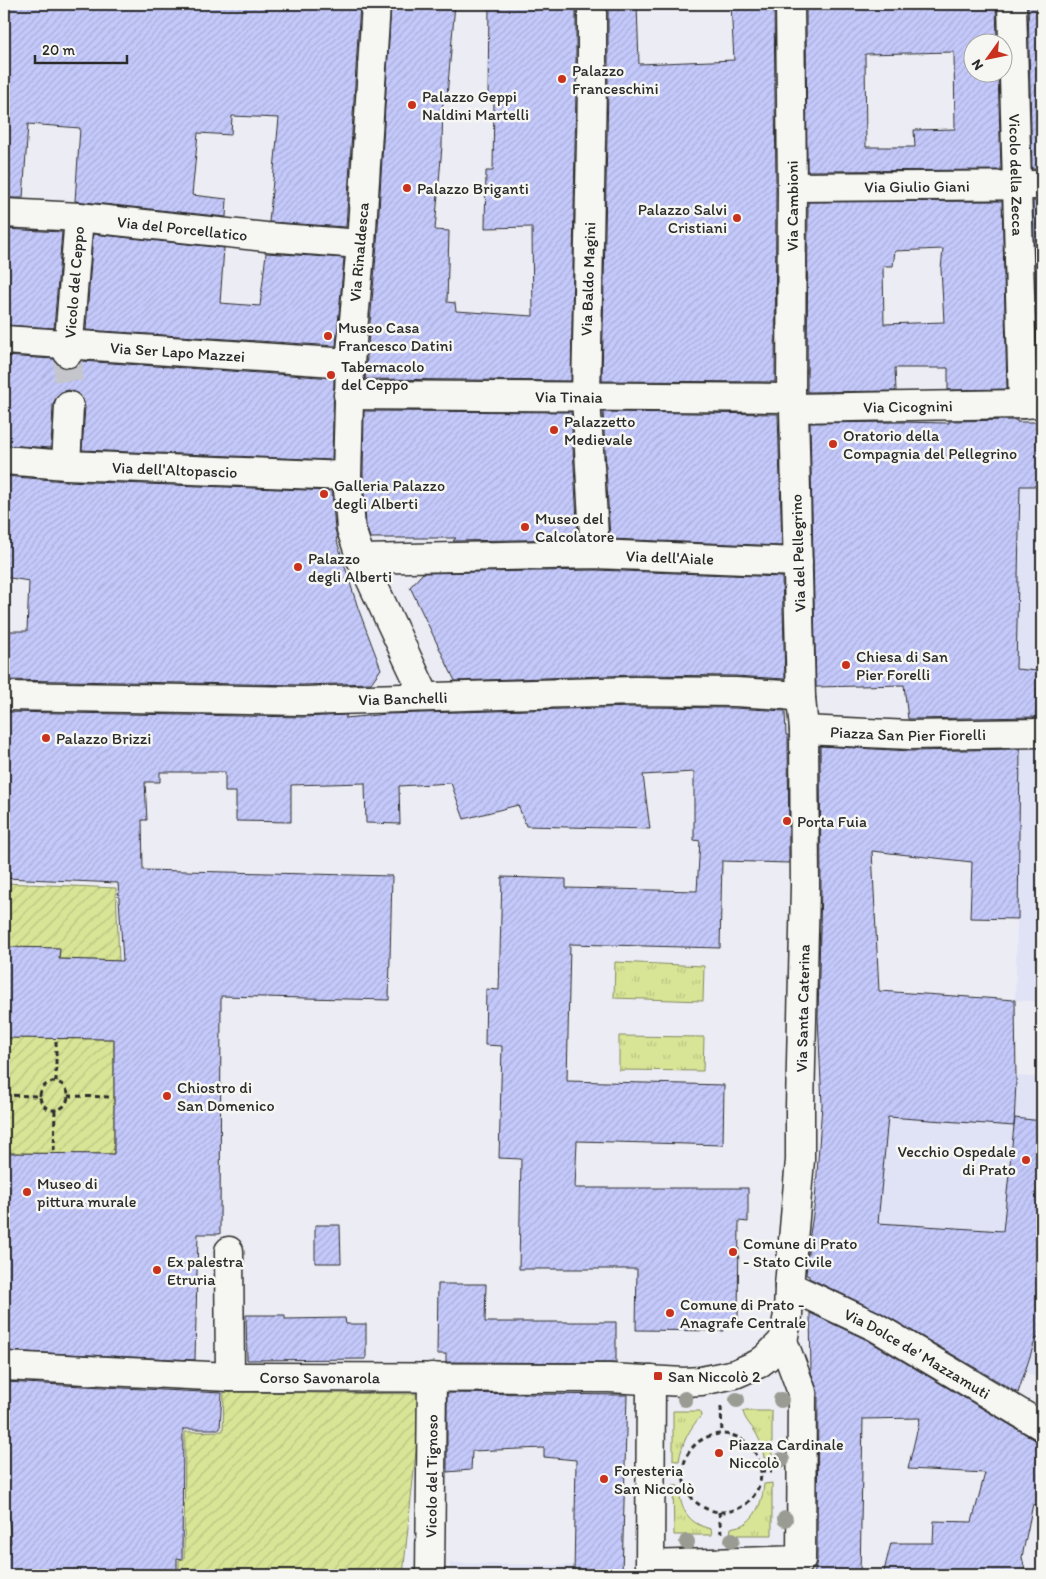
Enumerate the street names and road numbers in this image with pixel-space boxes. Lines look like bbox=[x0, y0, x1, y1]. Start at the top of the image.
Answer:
street label: Vicolo della Zecca bbox=[1006, 113, 1028, 237]
street label: Via Cambioni bbox=[782, 160, 802, 251]
street label: Via Giulio Giani bbox=[864, 176, 970, 196]
street label: Via Rinaldesca bbox=[345, 201, 373, 303]
street label: Via del Porcellatico bbox=[116, 212, 248, 244]
street label: Via Baldo Magini bbox=[577, 222, 599, 336]
street label: Vicolo del Ceppo bbox=[60, 225, 88, 339]
street label: Via Ser Lapo Mazzei bbox=[109, 338, 246, 366]
street label: Via Tinaia bbox=[535, 387, 604, 406]
street label: Via Cicognini bbox=[863, 396, 953, 416]
street label: Via dell'Altopascio bbox=[112, 457, 238, 481]
street label: Via del Pellegrino bbox=[786, 494, 810, 612]
street label: Via dell'Aiale bbox=[625, 546, 715, 568]
street label: Via Banchelli bbox=[358, 687, 448, 709]
street label: Piazza San Pier Fiorelli bbox=[829, 722, 986, 745]
street label: Via Santa Caterina bbox=[791, 944, 813, 1072]
street label: Via Dolce de' Mazzamuti bbox=[841, 1304, 994, 1403]
street label: Corso Savonarola bbox=[259, 1368, 381, 1387]
street label: Vicolo del Tignoso bbox=[421, 1414, 441, 1538]

